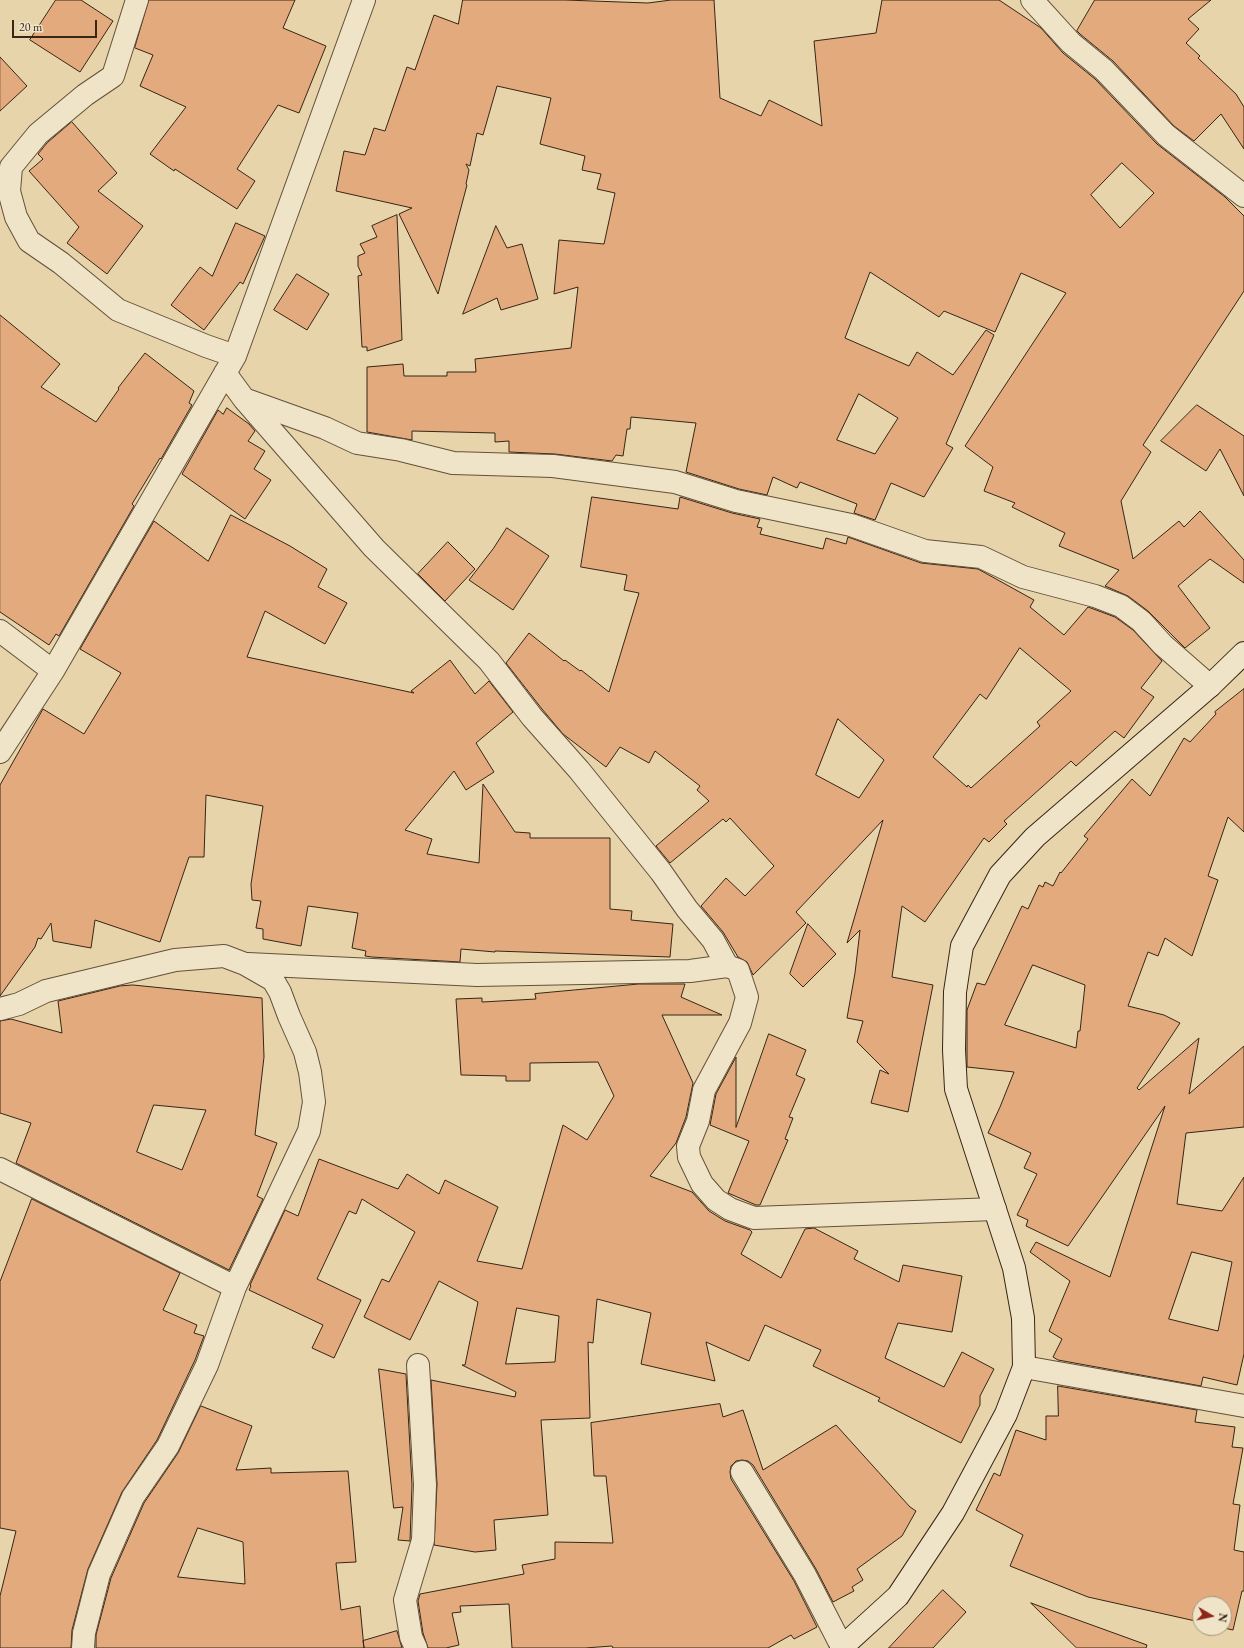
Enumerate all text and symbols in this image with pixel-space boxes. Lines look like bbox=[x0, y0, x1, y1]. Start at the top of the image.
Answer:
scale bar bbox=[14, 12, 99, 38]
text: 20 m bbox=[19, 19, 42, 35]
north arrow bbox=[1192, 1596, 1232, 1636]
text: N bbox=[1215, 1612, 1230, 1623]

